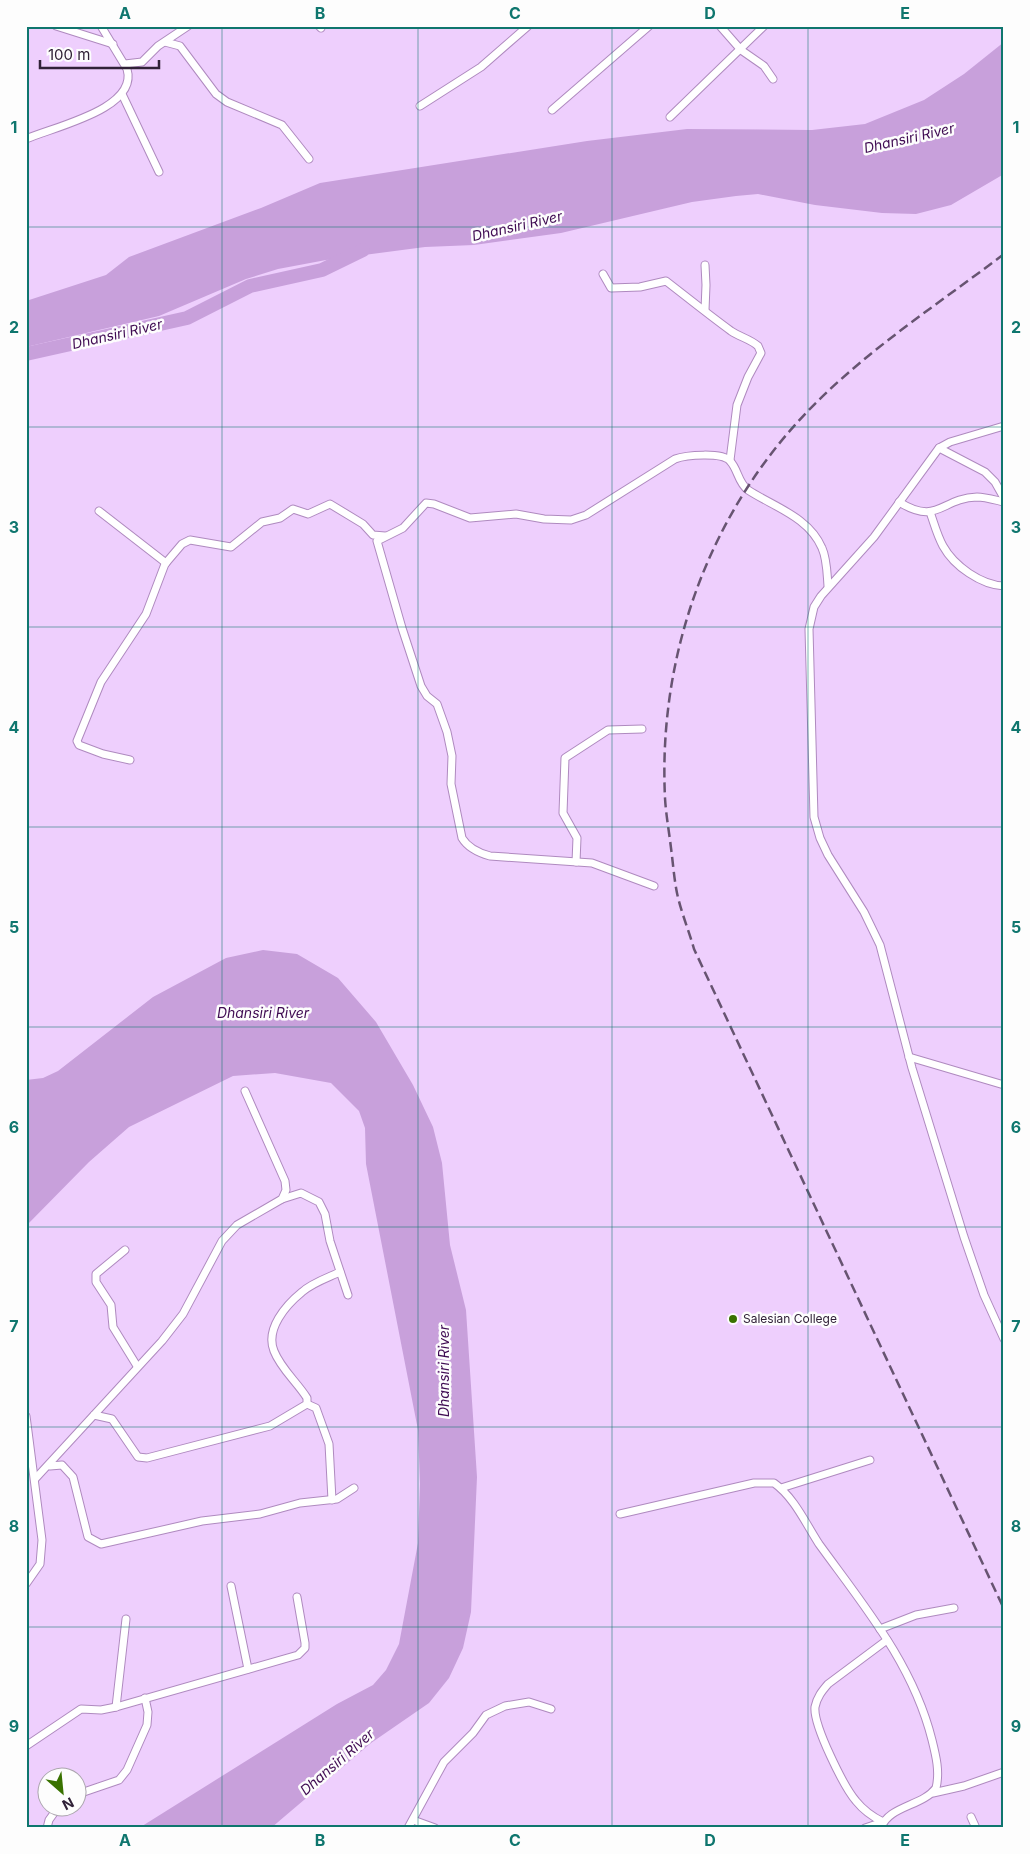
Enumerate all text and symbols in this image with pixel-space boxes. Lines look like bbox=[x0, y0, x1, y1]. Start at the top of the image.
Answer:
text: A bbox=[119, 3, 131, 23]
text: B bbox=[315, 3, 325, 23]
text: C bbox=[509, 3, 521, 23]
text: D bbox=[704, 3, 716, 23]
text: E bbox=[900, 3, 910, 23]
scale bar bbox=[40, 38, 159, 70]
text: 100 m bbox=[48, 45, 90, 64]
text: 1 bbox=[11, 117, 17, 137]
text: 1 bbox=[1013, 117, 1019, 137]
water label: Dhansiri River bbox=[862, 119, 956, 156]
water label: Dhansiri River bbox=[470, 207, 564, 244]
water label: Dhansiri River bbox=[70, 315, 164, 352]
text: 2 bbox=[9, 317, 19, 337]
text: 2 bbox=[1011, 317, 1021, 337]
text: 3 bbox=[9, 517, 19, 537]
text: 3 bbox=[1011, 517, 1021, 537]
text: 4 bbox=[9, 717, 20, 737]
text: 4 bbox=[1011, 717, 1022, 737]
text: 5 bbox=[9, 917, 19, 937]
text: 5 bbox=[1011, 917, 1021, 937]
water label: Dhansiri River bbox=[217, 1004, 310, 1021]
text: 6 bbox=[9, 1117, 19, 1137]
text: 6 bbox=[1011, 1117, 1021, 1137]
place label: Salesian College bbox=[743, 1311, 837, 1326]
marker: Salesian College bbox=[727, 1313, 739, 1325]
text: 7 bbox=[9, 1316, 19, 1336]
text: 7 bbox=[1011, 1316, 1021, 1336]
water label: Dhansiri River bbox=[435, 1324, 452, 1417]
text: 8 bbox=[9, 1516, 19, 1536]
text: 8 bbox=[1011, 1516, 1021, 1536]
text: 9 bbox=[9, 1716, 19, 1736]
text: 9 bbox=[1011, 1716, 1021, 1736]
water label: Dhansiri River bbox=[296, 1724, 378, 1798]
north arrow bbox=[38, 1766, 88, 1816]
text: N bbox=[60, 1794, 77, 1814]
text: A bbox=[119, 1830, 131, 1850]
text: B bbox=[315, 1830, 325, 1850]
text: C bbox=[509, 1830, 521, 1850]
text: D bbox=[704, 1830, 716, 1850]
text: E bbox=[900, 1830, 910, 1850]

